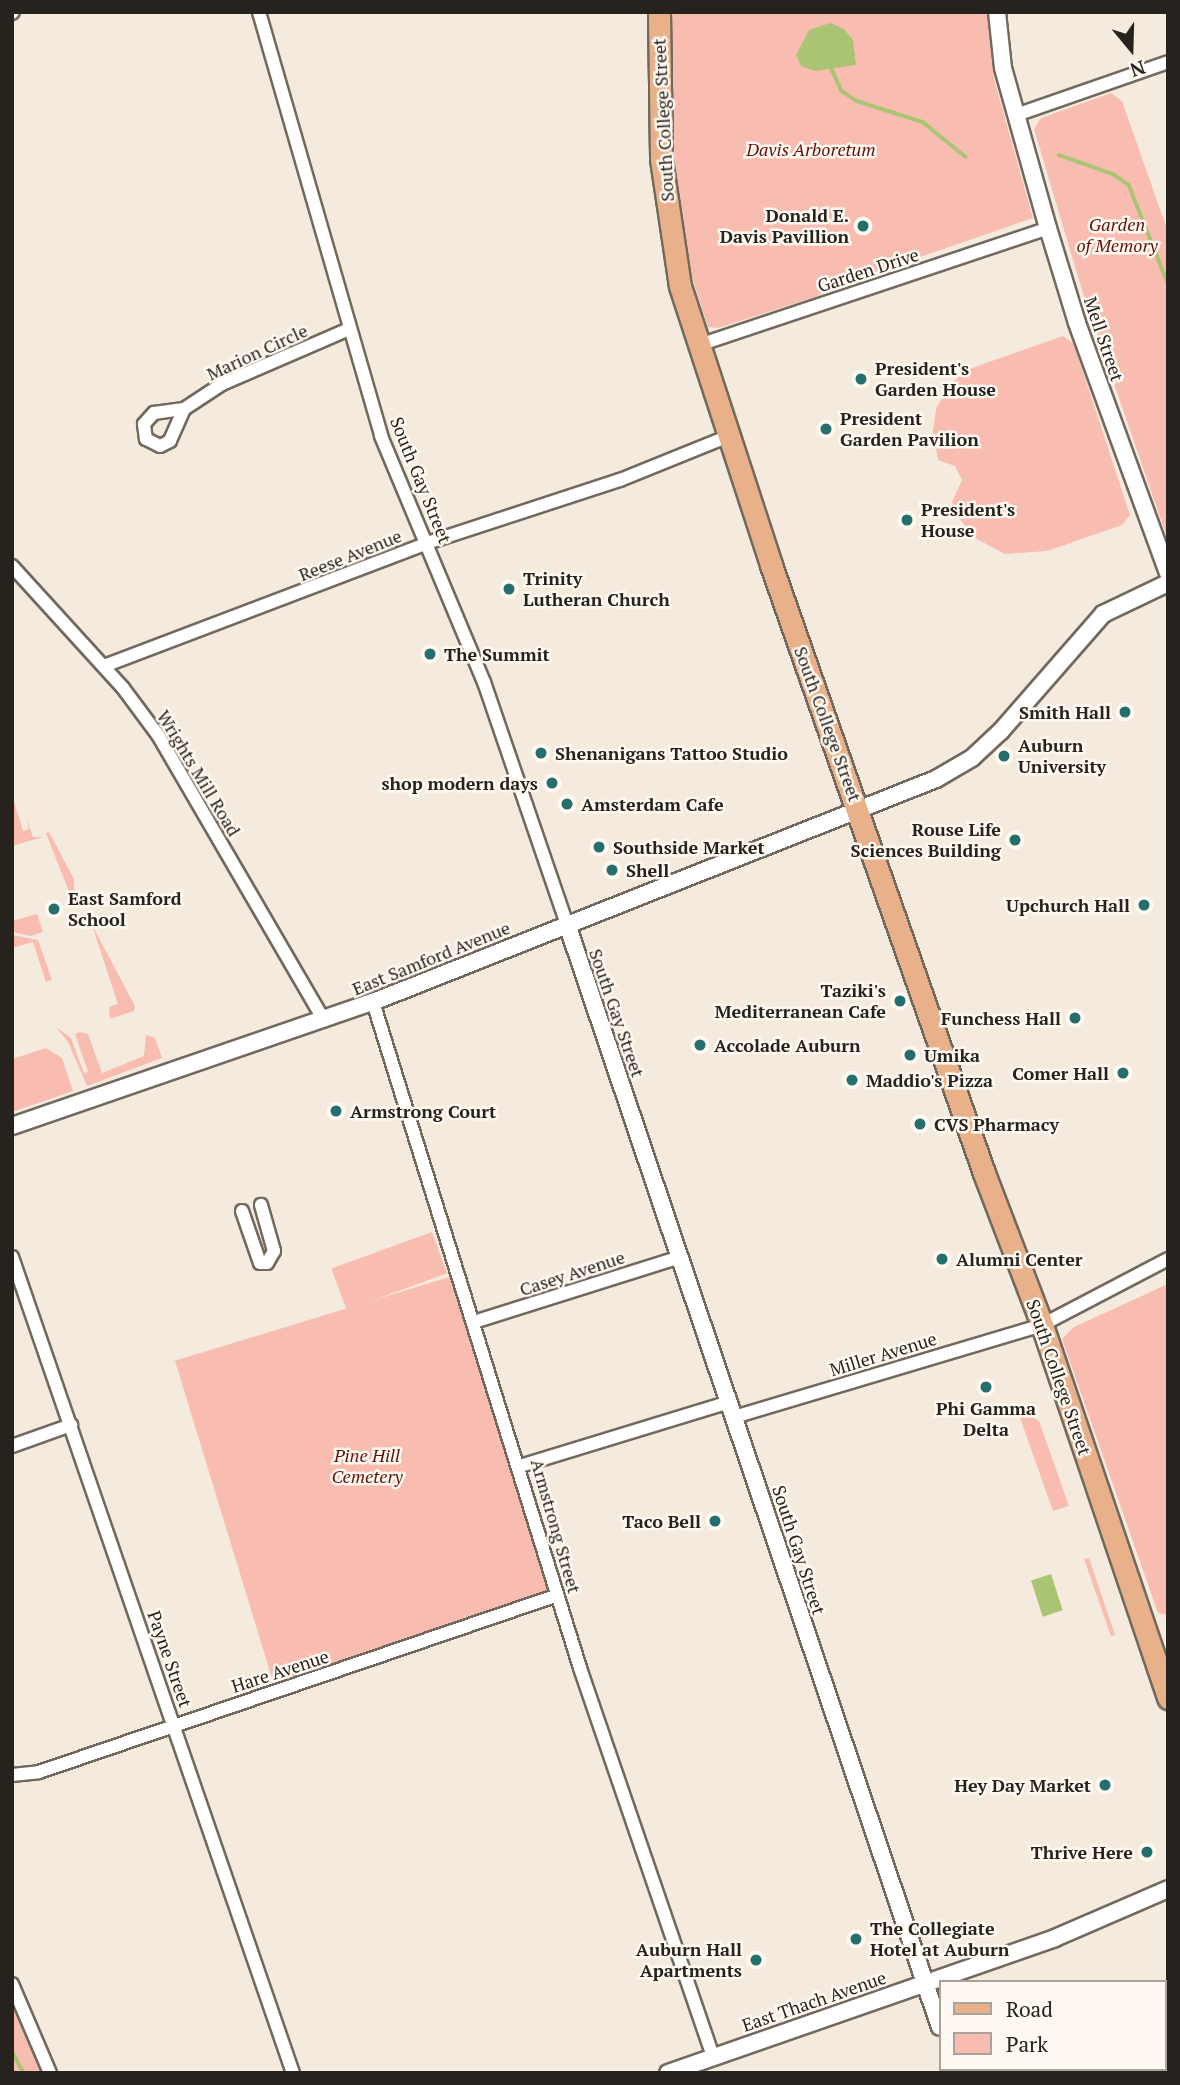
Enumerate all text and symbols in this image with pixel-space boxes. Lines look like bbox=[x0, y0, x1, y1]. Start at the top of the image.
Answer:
north arrow bbox=[1096, 14, 1166, 84]
street label: South College Street bbox=[648, 38, 678, 202]
text: N bbox=[1127, 55, 1149, 83]
park label: Davis Arboretum bbox=[746, 138, 876, 160]
place label: Donald E. Davis Pavillion bbox=[720, 205, 849, 248]
park label: Garden of Memory bbox=[1076, 214, 1158, 256]
marker: Donald E. Davis Pavillion bbox=[855, 218, 871, 234]
street label: Garden Drive bbox=[815, 243, 921, 297]
street label: Mell Street bbox=[1079, 294, 1129, 384]
street label: Marion Circle bbox=[203, 319, 311, 385]
place label: President's Garden House bbox=[875, 358, 996, 400]
marker: President's Garden House bbox=[853, 371, 869, 387]
place label: President Garden Pavilion bbox=[840, 408, 979, 450]
street label: South Gay Street bbox=[386, 414, 456, 546]
marker: President Garden Pavilion bbox=[818, 421, 834, 437]
place label: President's House bbox=[921, 499, 1015, 542]
marker: President's House bbox=[899, 512, 915, 528]
street label: Reese Avenue bbox=[295, 524, 405, 586]
place label: Trinity Lutheran Church bbox=[523, 568, 670, 610]
marker: Trinity Lutheran Church bbox=[501, 581, 517, 597]
place label: The Summit bbox=[444, 643, 550, 665]
street label: South College Street bbox=[790, 643, 866, 805]
marker: The Summit bbox=[422, 646, 438, 662]
place label: Smith Hall bbox=[1019, 701, 1111, 723]
marker: Smith Hall bbox=[1117, 704, 1133, 720]
street label: Wrights Mill Road bbox=[153, 706, 245, 840]
place label: Auburn University bbox=[1018, 735, 1106, 778]
place label: Shenanigans Tattoo Studio bbox=[555, 742, 788, 764]
marker: Shenanigans Tattoo Studio bbox=[533, 745, 549, 761]
marker: Auburn University bbox=[996, 748, 1012, 764]
place label: shop modern days bbox=[381, 772, 538, 794]
marker: shop modern days bbox=[544, 775, 560, 791]
place label: Amsterdam Cafe bbox=[581, 793, 724, 815]
marker: Amsterdam Cafe bbox=[559, 796, 575, 812]
place label: Rouse Life Sciences Building bbox=[851, 819, 1001, 862]
marker: Rouse Life Sciences Building bbox=[1007, 832, 1023, 848]
place label: Southside Market bbox=[613, 836, 765, 858]
marker: Southside Market bbox=[591, 839, 607, 855]
place label: Shell bbox=[626, 859, 669, 881]
marker: Shell bbox=[604, 862, 620, 878]
place label: East Samford School bbox=[68, 888, 181, 930]
place label: Upchurch Hall bbox=[1006, 894, 1130, 916]
marker: Upchurch Hall bbox=[1136, 897, 1152, 913]
marker: East Samford School bbox=[46, 901, 62, 917]
street label: East Samford Avenue bbox=[349, 916, 513, 1000]
street label: South Gay Street bbox=[585, 946, 649, 1080]
place label: Taziki's Mediterranean Cafe bbox=[715, 980, 886, 1023]
marker: Taziki's Mediterranean Cafe bbox=[892, 993, 908, 1009]
place label: Funchess Hall bbox=[941, 1007, 1061, 1029]
marker: Funchess Hall bbox=[1067, 1010, 1083, 1026]
place label: Accolade Auburn bbox=[714, 1034, 861, 1056]
marker: Accolade Auburn bbox=[692, 1037, 708, 1053]
place label: Umika bbox=[924, 1044, 980, 1066]
marker: Umika bbox=[902, 1047, 918, 1063]
place label: Comer Hall bbox=[1012, 1062, 1109, 1084]
marker: Comer Hall bbox=[1115, 1065, 1131, 1081]
place label: Maddio's Pizza bbox=[866, 1069, 993, 1091]
marker: Maddio's Pizza bbox=[844, 1072, 860, 1088]
place label: Armstrong Court bbox=[350, 1100, 496, 1122]
marker: Armstrong Court bbox=[328, 1103, 344, 1119]
place label: CVS Pharmacy bbox=[934, 1113, 1059, 1135]
marker: CVS Pharmacy bbox=[912, 1116, 928, 1132]
street label: Casey Avenue bbox=[517, 1246, 627, 1300]
place label: Alumni Center bbox=[956, 1248, 1083, 1270]
marker: Alumni Center bbox=[934, 1251, 950, 1267]
street label: South College Street bbox=[1022, 1296, 1096, 1458]
street label: Miller Avenue bbox=[827, 1327, 939, 1381]
marker: Phi Gamma Delta bbox=[978, 1379, 994, 1395]
place label: Phi Gamma Delta bbox=[936, 1398, 1036, 1440]
park label: Pine Hill Cemetery bbox=[331, 1445, 403, 1488]
street label: Armstrong Street bbox=[527, 1456, 585, 1596]
street label: South Gay Street bbox=[768, 1483, 830, 1617]
place label: Taco Bell bbox=[622, 1510, 701, 1532]
marker: Taco Bell bbox=[707, 1513, 723, 1529]
street label: Payne Street bbox=[143, 1608, 197, 1710]
street label: Hare Avenue bbox=[228, 1645, 332, 1697]
place label: Hey Day Market bbox=[954, 1774, 1091, 1796]
marker: Hey Day Market bbox=[1097, 1777, 1113, 1793]
place label: Thrive Here bbox=[1031, 1841, 1133, 1863]
marker: Thrive Here bbox=[1139, 1844, 1155, 1860]
place label: The Collegiate Hotel at Auburn bbox=[870, 1918, 1010, 1960]
marker: The Collegiate Hotel at Auburn bbox=[848, 1931, 864, 1947]
place label: Auburn Hall Apartments bbox=[636, 1939, 742, 1982]
marker: Auburn Hall Apartments bbox=[748, 1952, 764, 1968]
street label: East Thach Avenue bbox=[739, 1966, 889, 2036]
legend bbox=[939, 1980, 1166, 2071]
text: Road bbox=[1006, 1995, 1053, 2023]
text: Park bbox=[1006, 2030, 1048, 2058]

